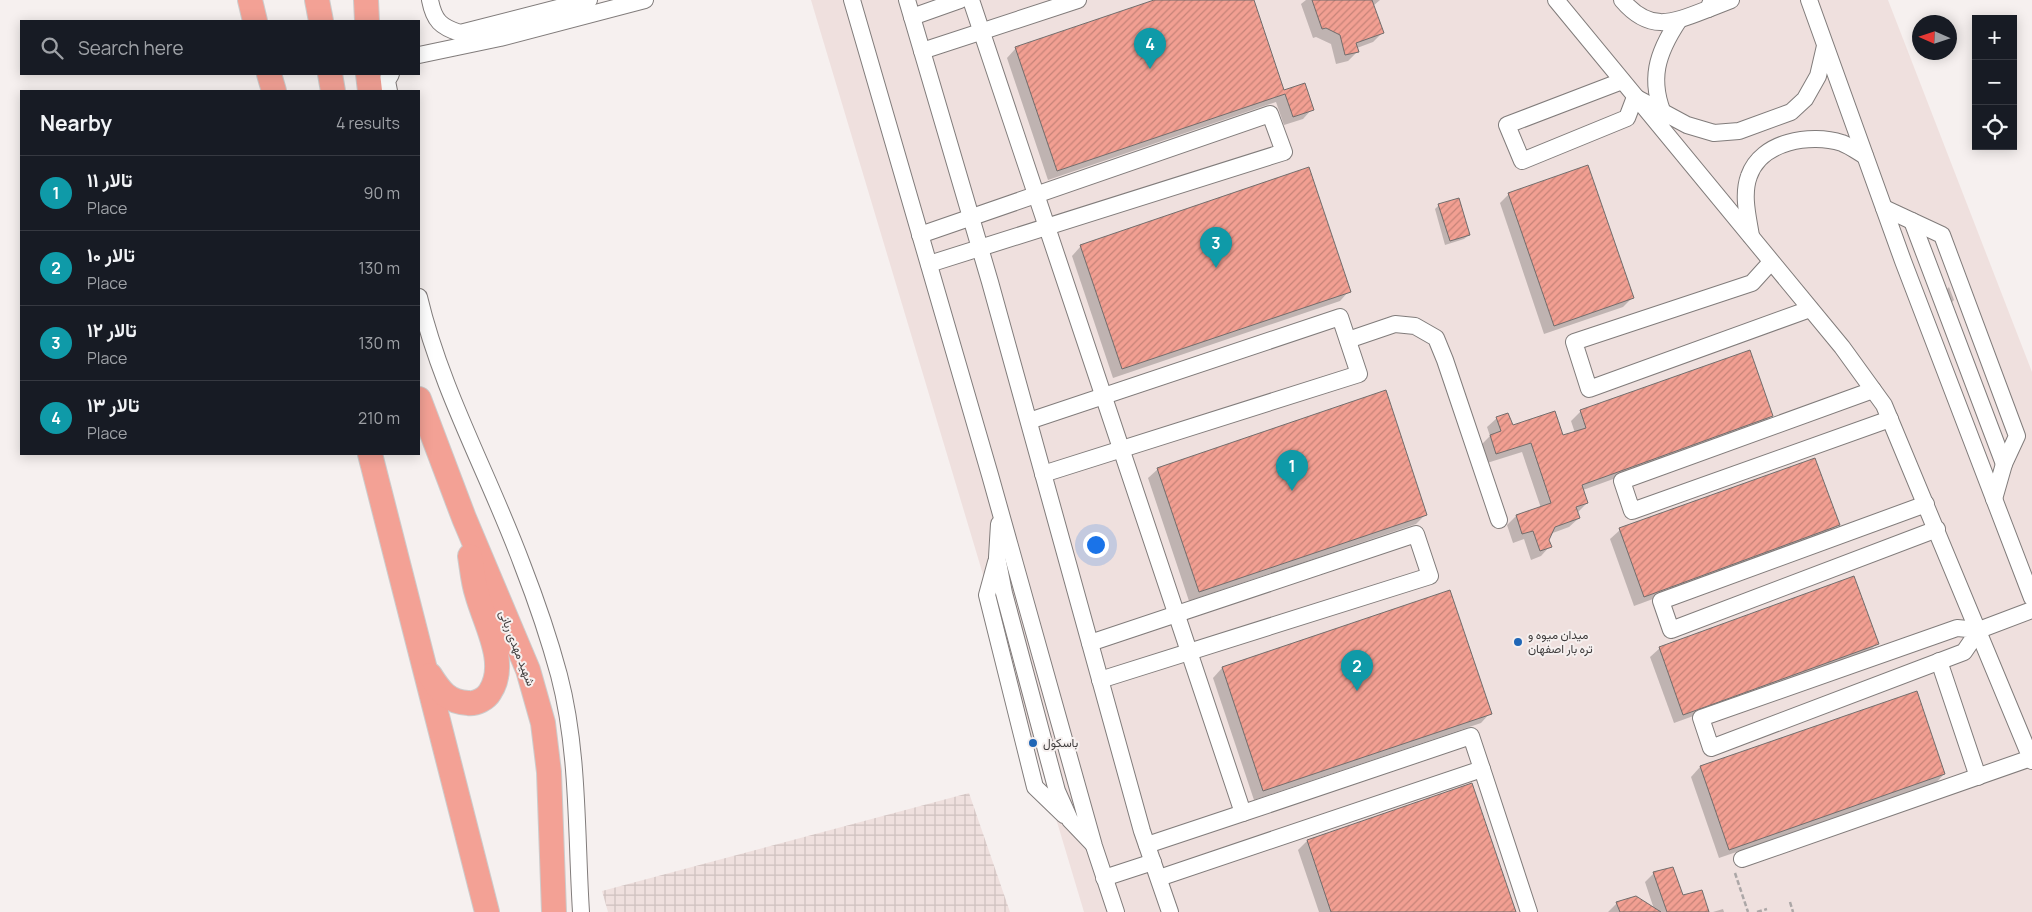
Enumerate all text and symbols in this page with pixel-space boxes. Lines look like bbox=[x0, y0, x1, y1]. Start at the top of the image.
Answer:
north arrow bbox=[1912, 15, 1957, 60]
map controls bbox=[1972, 15, 2017, 150]
button: + bbox=[1972, 15, 2017, 60]
search box bbox=[20, 20, 420, 75]
pin: 4 bbox=[1134, 28, 1166, 69]
icon: search bbox=[38, 34, 66, 62]
text: Search here bbox=[78, 35, 184, 61]
button: − bbox=[1972, 60, 2017, 105]
button: locate bbox=[1972, 105, 2017, 150]
text: Nearby bbox=[40, 109, 112, 137]
text: 4 results bbox=[336, 112, 400, 134]
text: تالار ۱۱ bbox=[87, 167, 132, 193]
text: 1 bbox=[52, 182, 60, 204]
text: 90 m bbox=[364, 182, 400, 204]
text: Place bbox=[87, 197, 127, 219]
pin: 3 bbox=[1200, 227, 1232, 268]
text: تالار ۱۰ bbox=[87, 242, 135, 268]
text: 2 bbox=[51, 257, 61, 279]
text: 130 m bbox=[358, 257, 400, 279]
text: Place bbox=[87, 272, 127, 294]
text: تالار ۱۲ bbox=[87, 317, 137, 343]
text: 3 bbox=[51, 332, 61, 354]
text: 130 m bbox=[358, 332, 400, 354]
text: Place bbox=[87, 347, 127, 369]
text: تالار ۱۳ bbox=[87, 392, 139, 418]
text: 4 bbox=[51, 407, 61, 429]
text: 210 m bbox=[358, 407, 400, 429]
text: Place bbox=[87, 422, 127, 444]
pin: 1 bbox=[1276, 450, 1308, 491]
your location bbox=[1083, 532, 1109, 558]
street label: شهید مهدی ربانی bbox=[495, 607, 540, 688]
place label: میدان میوه و تره بار اصفهان bbox=[1528, 626, 1593, 657]
marker: میدان میوه و تره بار اصفهان bbox=[1512, 636, 1524, 648]
pin: 2 bbox=[1341, 650, 1373, 691]
place label: باسكول bbox=[1043, 734, 1078, 751]
marker: باسكول bbox=[1027, 737, 1039, 749]

